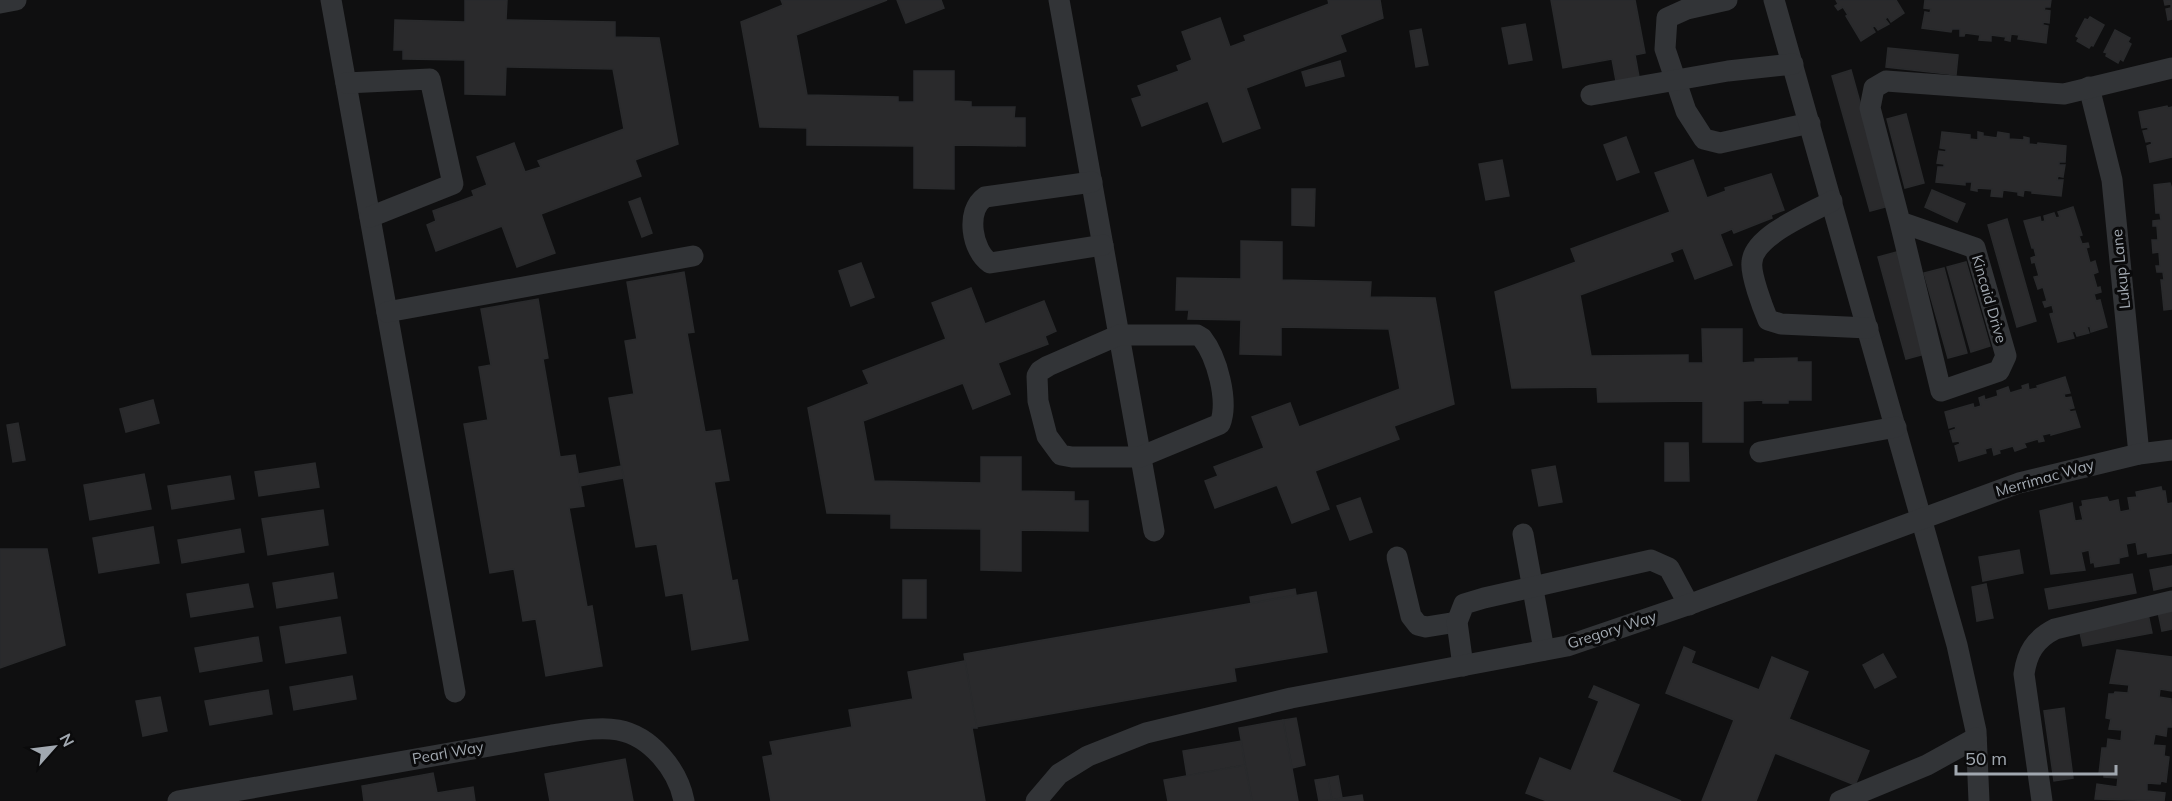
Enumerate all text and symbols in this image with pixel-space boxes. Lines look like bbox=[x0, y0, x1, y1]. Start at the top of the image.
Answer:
street label: Lukup Lane bbox=[2107, 228, 2134, 310]
street label: Kincaid Drive bbox=[1968, 253, 2011, 345]
street label: Merrimac Way bbox=[1993, 454, 2096, 501]
street label: Gregory Way bbox=[1565, 606, 1659, 653]
north arrow bbox=[24, 717, 84, 777]
text: N bbox=[56, 730, 79, 750]
street label: Pearl Way bbox=[411, 737, 485, 768]
scale bar bbox=[1956, 738, 2116, 776]
text: 50 m bbox=[1965, 747, 2007, 770]

